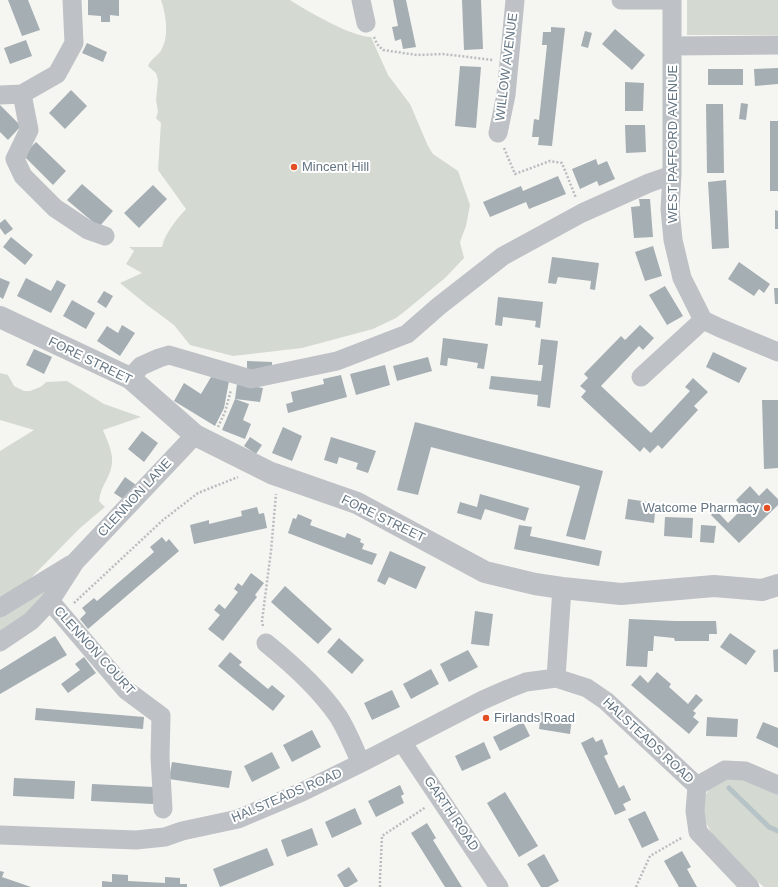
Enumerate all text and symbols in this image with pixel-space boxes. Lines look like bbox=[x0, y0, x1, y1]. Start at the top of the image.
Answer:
street label: WILLOW AVENUE bbox=[493, 12, 521, 122]
street label: WEST PAFFORD AVENUE bbox=[665, 65, 681, 223]
place label: Mincent Hill bbox=[302, 159, 369, 175]
marker: Mincent Hill bbox=[289, 162, 299, 172]
street label: FORE STREET bbox=[46, 334, 134, 388]
street label: CLENNON LANE bbox=[95, 456, 175, 540]
street label: FORE STREET bbox=[339, 492, 427, 546]
place label: Watcome Pharmacy bbox=[642, 500, 759, 516]
marker: Watcome Pharmacy bbox=[762, 503, 772, 513]
street label: CLENNON COURT bbox=[50, 604, 138, 698]
street label: HALSTEADS ROAD bbox=[599, 695, 697, 787]
place label: Firlands Road bbox=[494, 710, 575, 726]
marker: Firlands Road bbox=[481, 713, 491, 723]
street label: HALSTEADS ROAD bbox=[229, 766, 345, 826]
street label: GARTH ROAD bbox=[420, 774, 482, 854]

